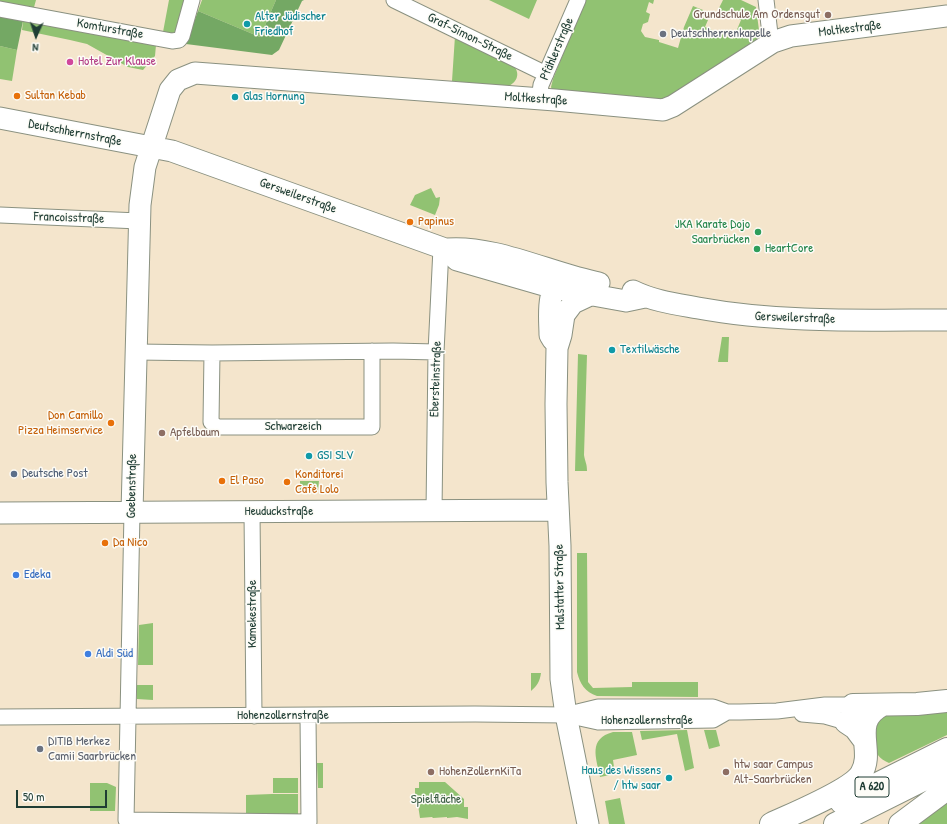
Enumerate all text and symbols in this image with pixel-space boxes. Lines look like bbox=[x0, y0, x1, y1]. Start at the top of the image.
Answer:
place label: Grundschule Am Ordensgut bbox=[693, 7, 820, 23]
place label: Alter Jüdischer Friedhof bbox=[255, 9, 326, 40]
street label: Graf-Simon-Straße bbox=[425, 10, 515, 64]
marker: Grundschule Am Ordensgut bbox=[823, 10, 833, 20]
street label: Komturstraße bbox=[76, 15, 144, 43]
street label: Pfählerstraße bbox=[537, 15, 577, 83]
north arrow bbox=[16, 16, 56, 56]
street label: Moltkestraße bbox=[818, 17, 882, 41]
marker: Alter Jüdischer Friedhof bbox=[242, 19, 252, 29]
place label: Deutschherrenkapelle bbox=[671, 26, 771, 42]
marker: Deutschherrenkapelle bbox=[658, 29, 668, 39]
text: N bbox=[32, 41, 39, 55]
place label: Hotel Zur Klause bbox=[78, 54, 156, 70]
marker: Hotel Zur Klause bbox=[65, 57, 75, 67]
place label: Sultan Kebab bbox=[25, 88, 86, 104]
place label: Glas Hornung bbox=[243, 89, 305, 105]
street label: Moltkestraße bbox=[504, 89, 568, 109]
marker: Sultan Kebab bbox=[12, 91, 22, 101]
marker: Glas Hornung bbox=[230, 92, 240, 102]
street label: Deutschherrnstraße bbox=[27, 116, 123, 150]
street label: Gersweilerstraße bbox=[257, 175, 339, 217]
street label: Francoisstraße bbox=[33, 209, 105, 227]
place label: Papinus bbox=[418, 214, 454, 230]
marker: Papinus bbox=[405, 217, 415, 227]
place label: JKA Karate Dojo Saarbrücken bbox=[675, 217, 750, 248]
marker: JKA Karate Dojo Saarbrücken bbox=[753, 227, 763, 237]
place label: HeartCore bbox=[765, 241, 813, 257]
marker: HeartCore bbox=[752, 244, 762, 254]
street label: Gersweilerstraße bbox=[754, 309, 836, 327]
street label: Ebersteinstraße bbox=[427, 341, 445, 417]
place label: Textilwäsche bbox=[620, 342, 680, 358]
marker: Textilwäsche bbox=[607, 345, 617, 355]
place label: Don Camillo Pizza Heimservice bbox=[18, 408, 103, 439]
marker: Don Camillo Pizza Heimservice bbox=[106, 418, 116, 428]
street label: Schwarzeich bbox=[265, 419, 321, 435]
place label: Apfelbaum bbox=[170, 425, 220, 441]
marker: Apfelbaum bbox=[157, 428, 167, 438]
place label: GSI SLV bbox=[317, 448, 353, 464]
marker: GSI SLV bbox=[304, 451, 314, 461]
street label: Goebenstraße bbox=[124, 454, 140, 518]
place label: Deutsche Post bbox=[22, 466, 88, 482]
place label: Konditorei Café Lolo bbox=[295, 467, 344, 498]
marker: Deutsche Post bbox=[9, 469, 19, 479]
place label: El Paso bbox=[230, 473, 264, 489]
marker: El Paso bbox=[217, 476, 227, 486]
marker: Konditorei Café Lolo bbox=[282, 477, 292, 487]
street label: Heuduckstraße bbox=[245, 504, 313, 520]
place label: Da Nico bbox=[113, 535, 147, 551]
marker: Da Nico bbox=[100, 538, 110, 548]
street label: Malstatter Straße bbox=[551, 544, 569, 630]
place label: Edeka bbox=[24, 567, 50, 583]
marker: Edeka bbox=[11, 570, 21, 580]
street label: Kamekestraße bbox=[245, 580, 261, 648]
place label: Aldi Süd bbox=[96, 646, 133, 662]
marker: Aldi Süd bbox=[83, 649, 93, 659]
street label: Hohenzollernstraße bbox=[237, 708, 329, 724]
street label: Hohenzollernstraße bbox=[601, 713, 693, 729]
place label: DITIB Merkez Camii Saarbrücken bbox=[48, 734, 136, 765]
marker: DITIB Merkez Camii Saarbrücken bbox=[35, 744, 45, 754]
place label: htw saar Campus Alt-Saarbrücken bbox=[734, 757, 813, 788]
place label: Haus des Wissens / htw saar bbox=[581, 763, 661, 794]
place label: HohenZollernKiTa bbox=[439, 764, 521, 780]
marker: HohenZollernKiTa bbox=[426, 767, 436, 777]
marker: htw saar Campus Alt-Saarbrücken bbox=[721, 767, 731, 777]
marker: Haus des Wissens / htw saar bbox=[664, 773, 674, 783]
road number: A 620 bbox=[855, 777, 889, 797]
scale bar bbox=[18, 782, 109, 808]
text: 50 m bbox=[23, 788, 44, 805]
park label: Spielfläche bbox=[411, 792, 461, 808]

